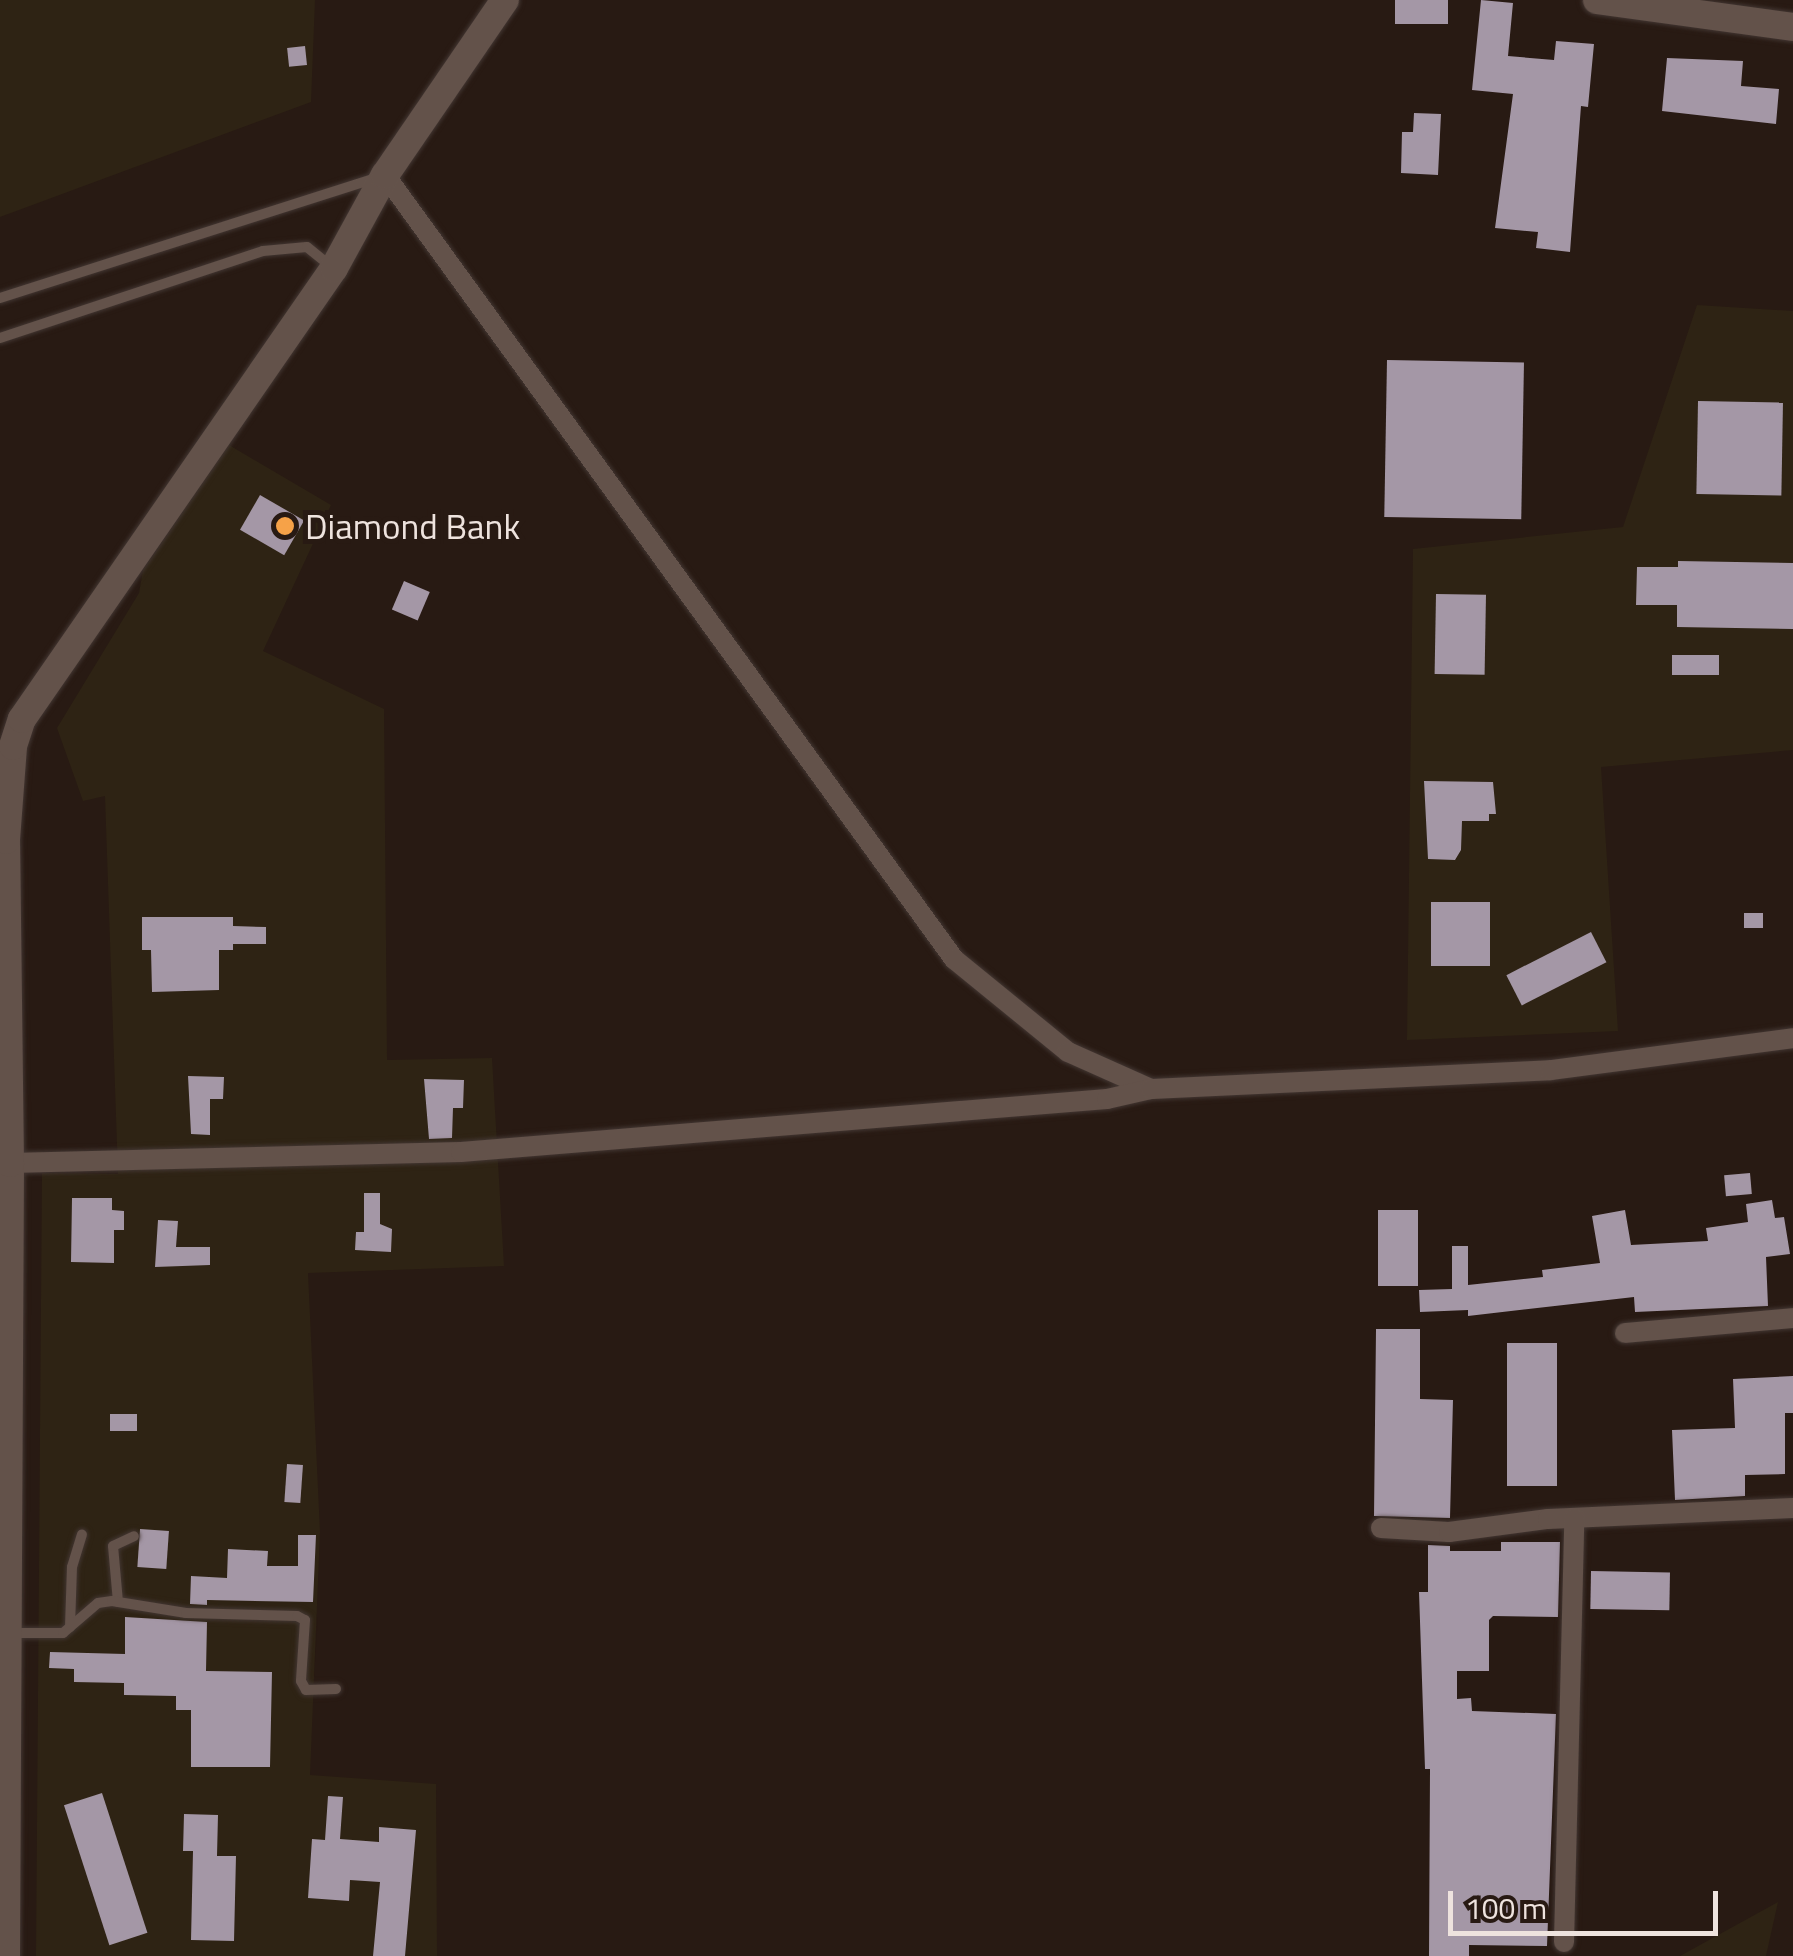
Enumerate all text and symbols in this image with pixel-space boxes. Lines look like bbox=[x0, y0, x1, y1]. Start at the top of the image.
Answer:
place label: Diamond Bank bbox=[305, 505, 520, 547]
marker: Diamond Bank bbox=[274, 515, 296, 537]
scale bar bbox=[1453, 1871, 1723, 1933]
text: 100 m bbox=[1465, 1885, 1547, 1931]

